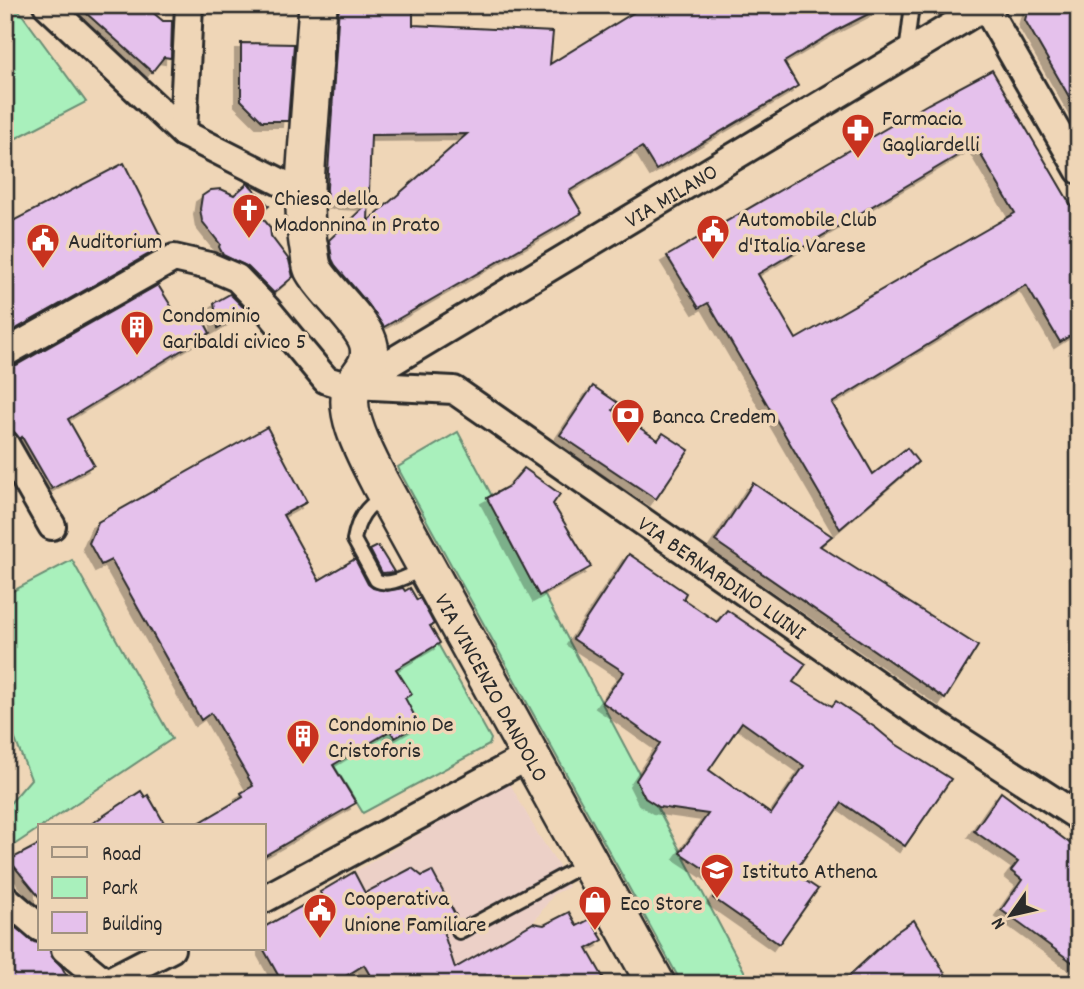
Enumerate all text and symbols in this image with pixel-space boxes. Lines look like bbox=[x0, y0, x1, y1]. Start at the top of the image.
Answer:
place label: Farmacia Gagliardelli bbox=[882, 104, 980, 163]
pharmacy icon: Farmacia Gagliardelli bbox=[839, 111, 877, 160]
street label: VIA MILANO bbox=[620, 157, 725, 238]
place label: Chiesa della Madonnina in Prato bbox=[274, 184, 440, 243]
church icon: Chiesa della Madonnina in Prato bbox=[230, 191, 268, 240]
place label: Automobile Club d'Italia Varese bbox=[738, 205, 877, 264]
public building icon: Automobile Club d'Italia Varese bbox=[694, 212, 732, 261]
public building icon: Auditorium bbox=[24, 221, 62, 270]
place label: Auditorium bbox=[68, 227, 163, 260]
place label: Condominio Garibaldi civico 5 bbox=[162, 301, 306, 360]
building icon: Condominio Garibaldi civico 5 bbox=[118, 308, 156, 357]
bank icon: Banca Credem bbox=[609, 396, 647, 445]
place label: Banca Credem bbox=[652, 402, 776, 435]
street label: VIA BERNARDINO LUINI bbox=[630, 510, 812, 650]
street label: VIA VINCENZO DANDOLO bbox=[424, 588, 555, 789]
place label: Condominio De Cristoforis bbox=[328, 710, 454, 769]
building icon: Condominio De Cristoforis bbox=[284, 717, 322, 766]
legend bbox=[38, 824, 266, 950]
text: Road bbox=[102, 841, 141, 871]
school or university icon: Istituto Athena bbox=[698, 851, 736, 900]
place label: Istituto Athena bbox=[742, 857, 878, 890]
text: Park bbox=[102, 875, 138, 905]
north arrow bbox=[976, 880, 1046, 950]
shop icon: Eco Store bbox=[576, 883, 614, 932]
place label: Cooperativa Unione Familiare bbox=[344, 884, 486, 943]
place label: Eco Store bbox=[620, 889, 703, 922]
public building icon: Cooperativa Unione Familiare bbox=[301, 891, 339, 940]
text: Building bbox=[102, 911, 162, 941]
text: N bbox=[986, 911, 1014, 934]

